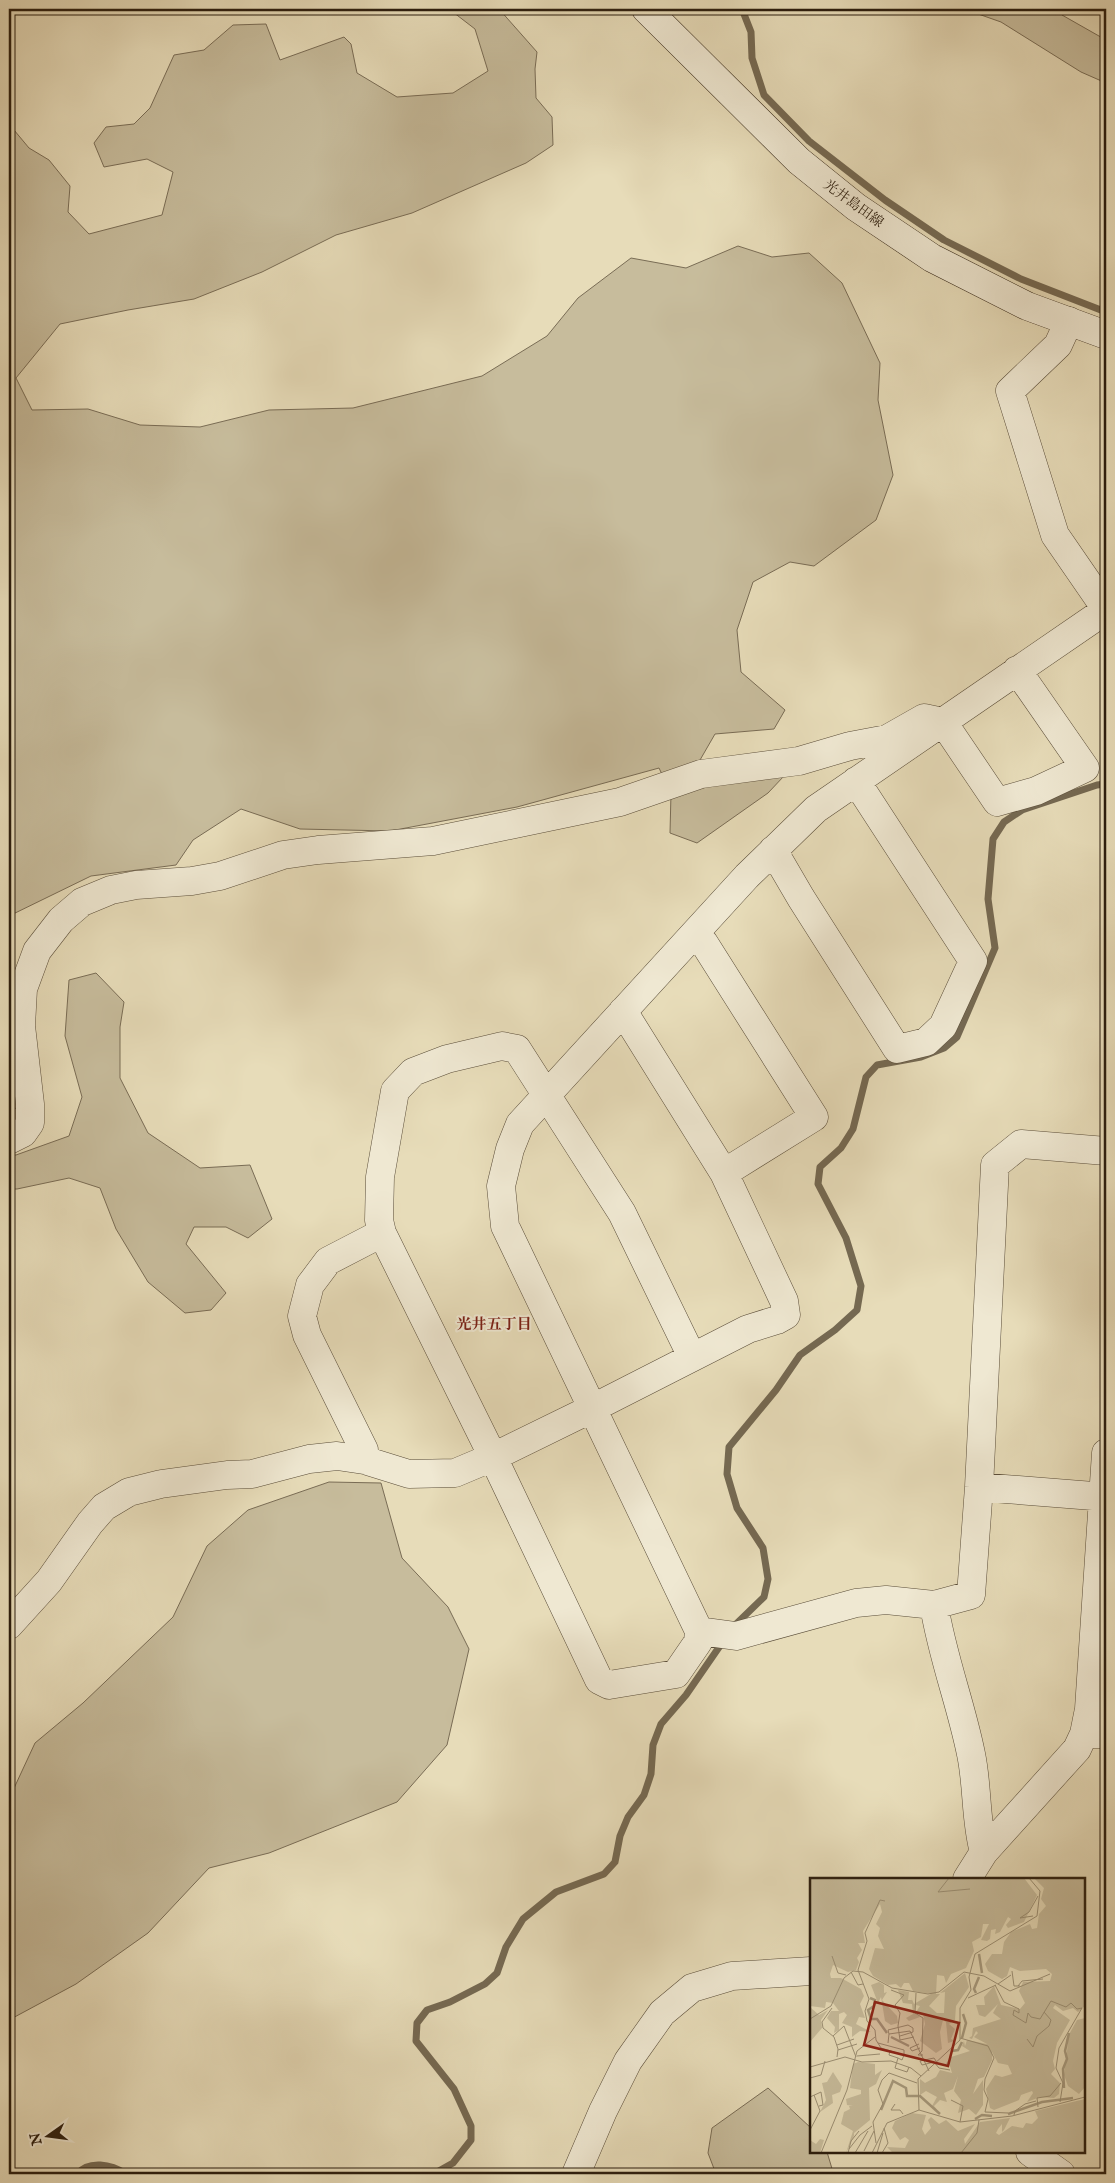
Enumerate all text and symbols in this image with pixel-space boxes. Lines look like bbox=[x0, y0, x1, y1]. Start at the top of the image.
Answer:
street label: 光井島田線 bbox=[820, 176, 887, 232]
district label: 光井五丁目 bbox=[456, 1315, 532, 1334]
inset map bbox=[810, 1878, 1085, 2153]
north arrow bbox=[22, 2110, 72, 2160]
text: N bbox=[26, 2131, 47, 2148]

